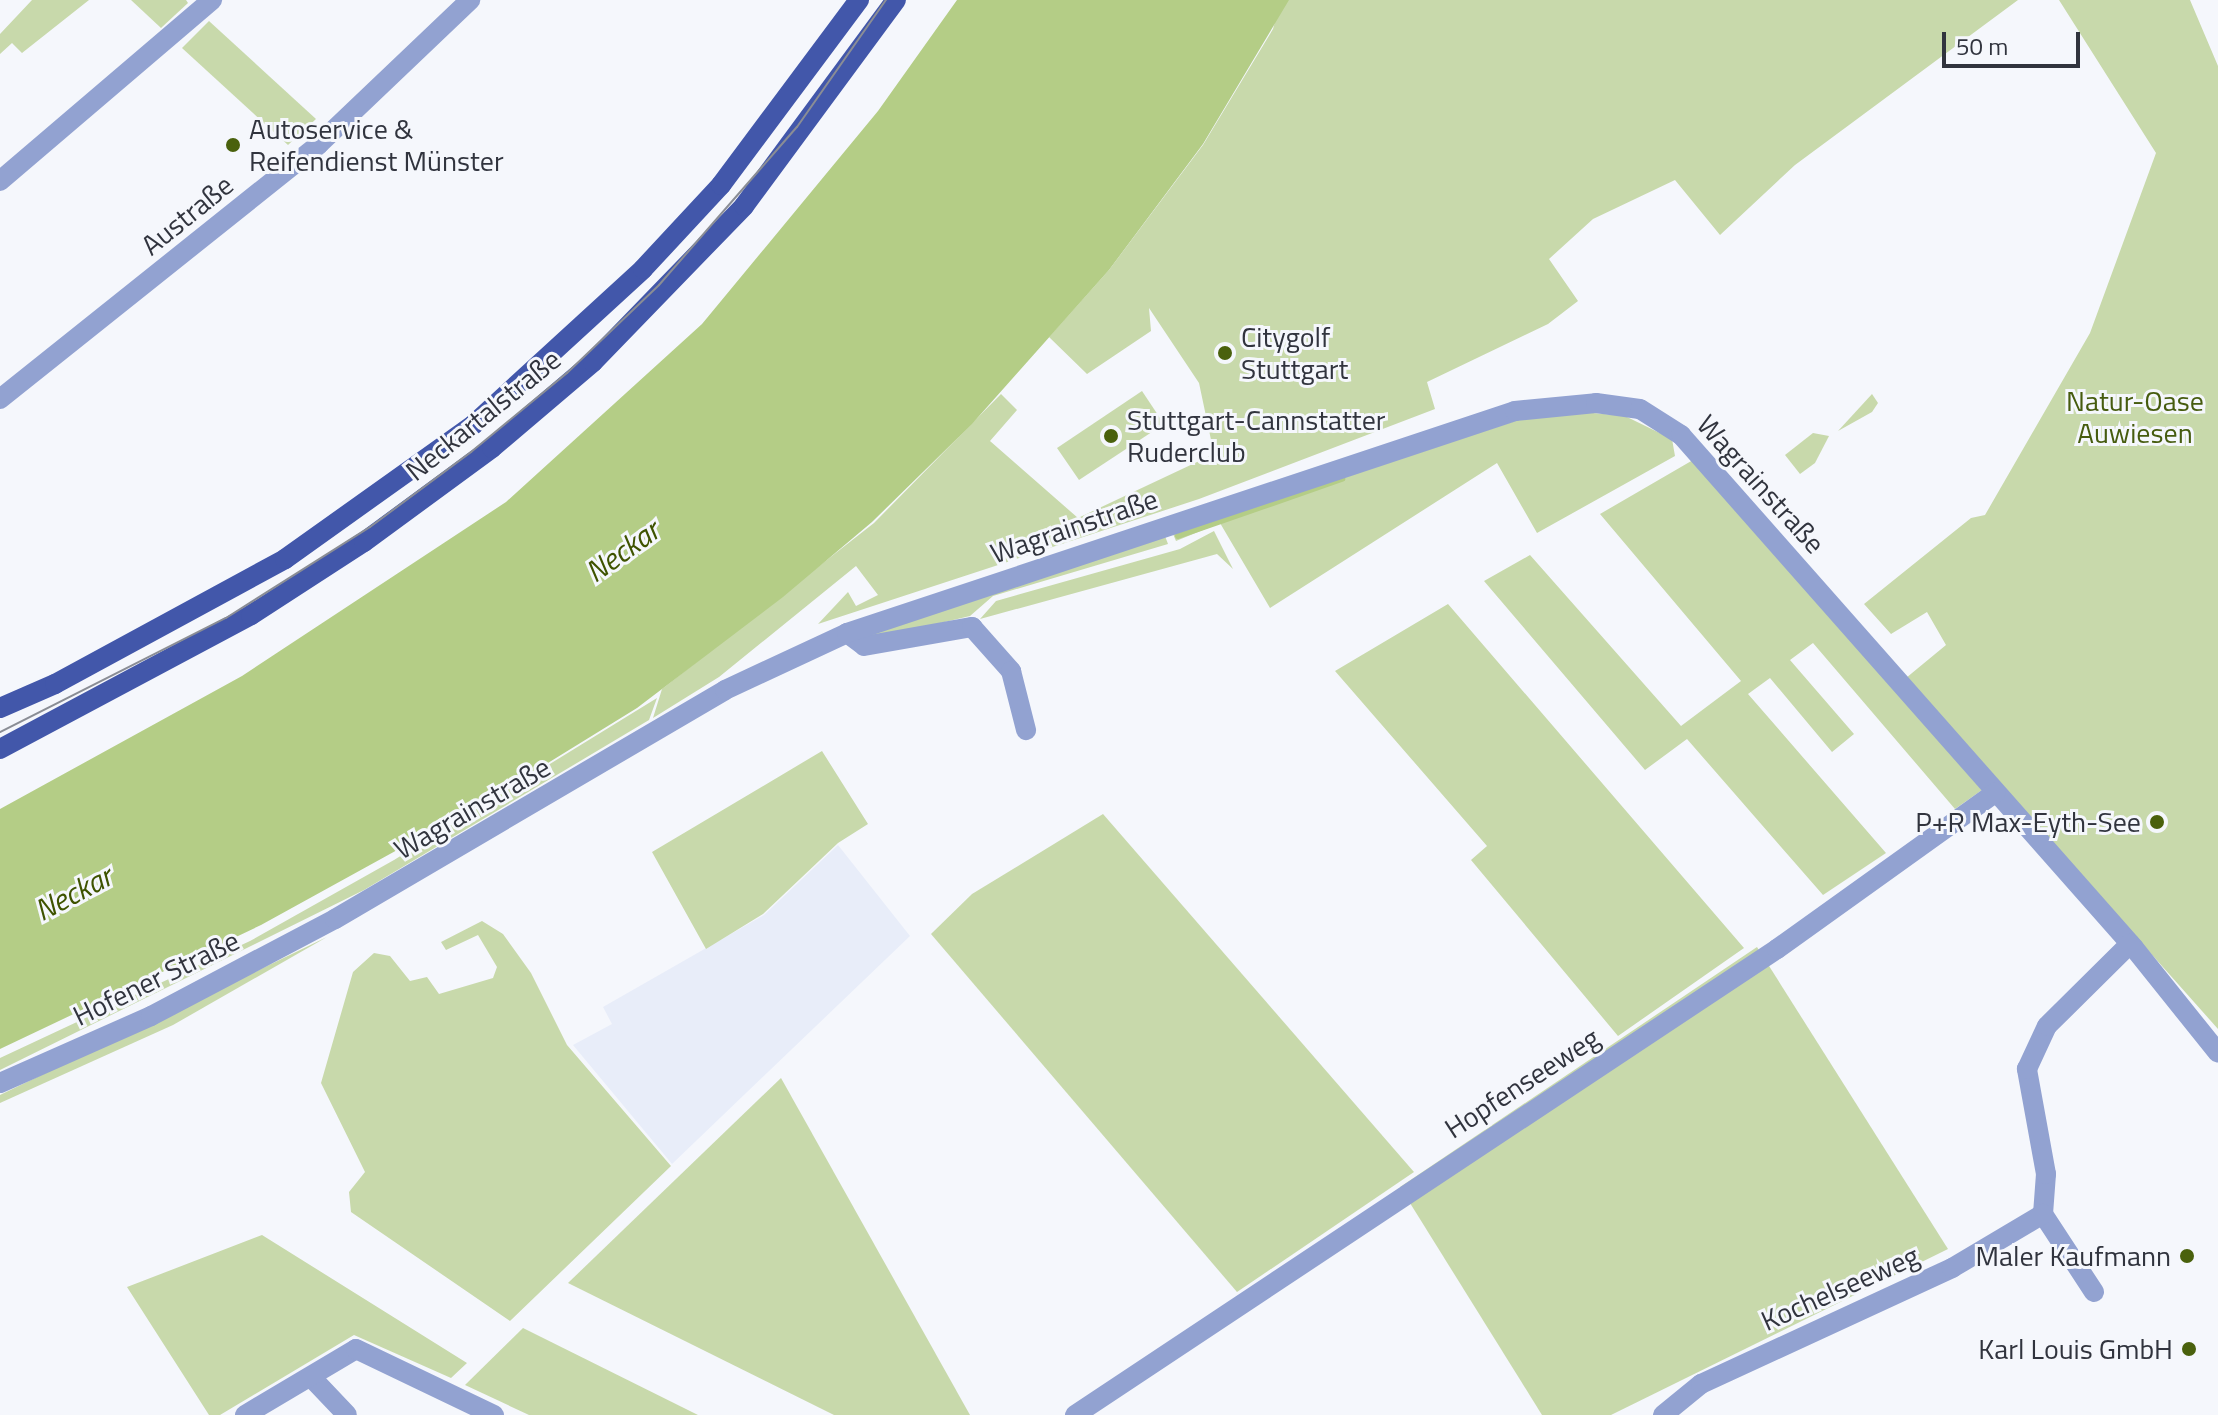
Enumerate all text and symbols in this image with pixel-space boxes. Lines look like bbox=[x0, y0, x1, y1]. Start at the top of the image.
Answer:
scale bar bbox=[1946, 16, 2084, 66]
text: 50 m bbox=[1956, 28, 2008, 64]
place label: Autoservice & Reifendienst Münster bbox=[249, 112, 504, 178]
marker: Autoservice & Reifendienst Münster bbox=[224, 136, 242, 154]
street label: Austraße bbox=[134, 168, 240, 262]
place label: Citygolf Stuttgart bbox=[1241, 320, 1348, 386]
street label: Neckartalstraße bbox=[399, 342, 567, 488]
marker: Citygolf Stuttgart bbox=[1216, 344, 1234, 362]
park label: Natur-Oase Auwiesen bbox=[2066, 384, 2204, 450]
place label: Stuttgart-Cannstatter Ruderclub bbox=[1127, 403, 1386, 469]
street label: Wagrainstraße bbox=[1690, 408, 1832, 560]
marker: Stuttgart-Cannstatter Ruderclub bbox=[1102, 427, 1120, 445]
street label: Wagrainstraße bbox=[986, 482, 1162, 570]
water label: Neckar bbox=[578, 512, 666, 590]
street label: Wagrainstraße bbox=[388, 750, 556, 866]
place label: P+R Max-Eyth-See bbox=[1915, 805, 2141, 839]
marker: P+R Max-Eyth-See bbox=[2148, 813, 2166, 831]
water label: Neckar bbox=[28, 858, 118, 928]
street label: Hofener Straße bbox=[68, 923, 244, 1033]
street label: Hopfenseeweg bbox=[1438, 1021, 1606, 1145]
street label: Kochelseeweg bbox=[1756, 1238, 1924, 1338]
place label: Maler Kaufmann bbox=[1975, 1239, 2171, 1273]
marker: Maler Kaufmann bbox=[2178, 1247, 2196, 1265]
place label: Karl Louis GmbH bbox=[1978, 1332, 2173, 1366]
marker: Karl Louis GmbH bbox=[2180, 1340, 2198, 1358]

